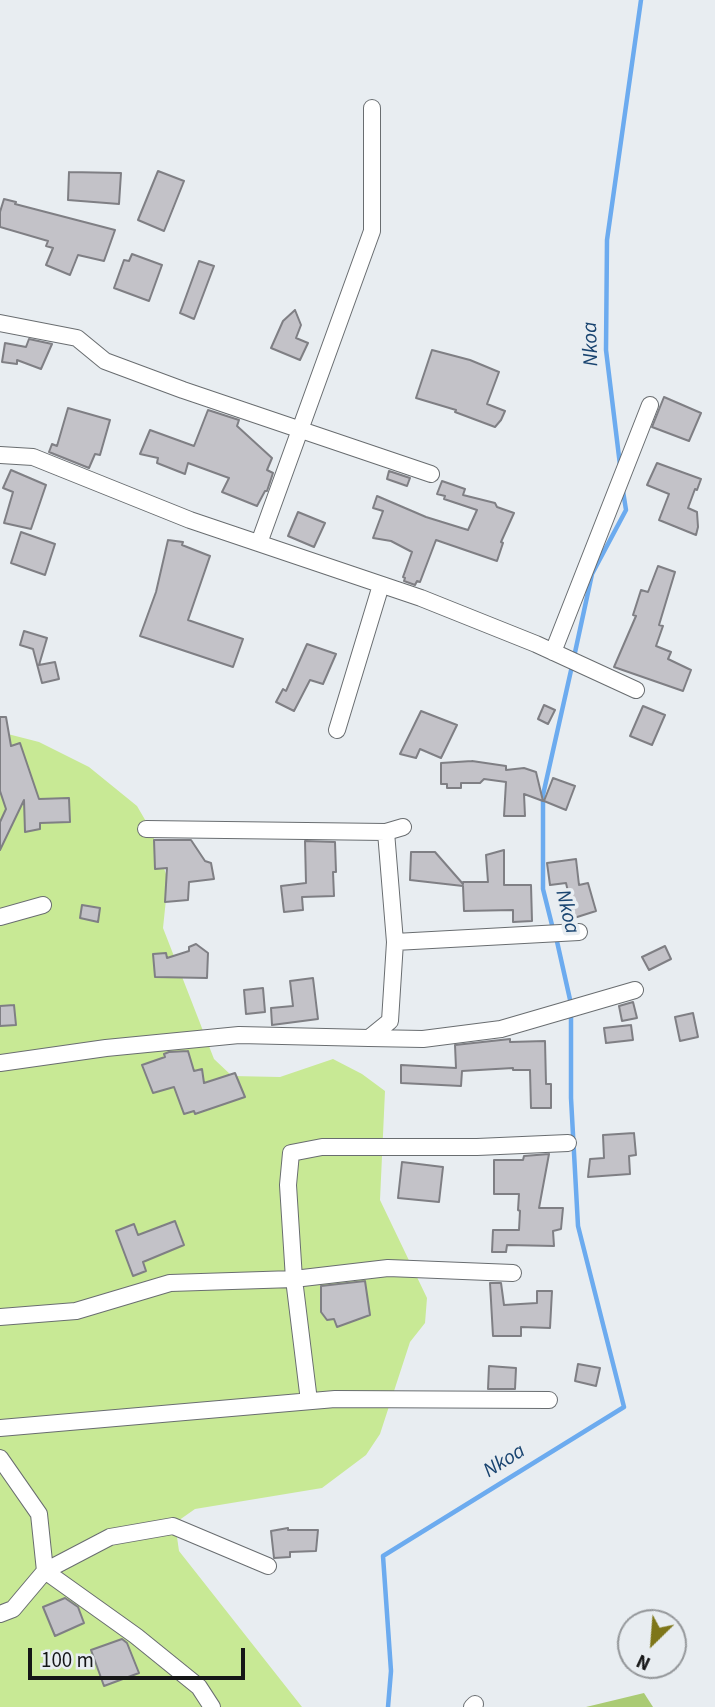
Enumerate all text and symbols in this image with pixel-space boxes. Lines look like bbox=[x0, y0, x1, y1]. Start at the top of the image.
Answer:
water label: Nkoa bbox=[579, 321, 605, 367]
water label: Nkoa bbox=[548, 887, 584, 937]
water label: Nkoa bbox=[479, 1439, 531, 1485]
north arrow bbox=[617, 1609, 687, 1679]
scale bar bbox=[32, 1634, 248, 1678]
text: 100 m bbox=[41, 1645, 94, 1675]
text: N bbox=[632, 1647, 655, 1677]

